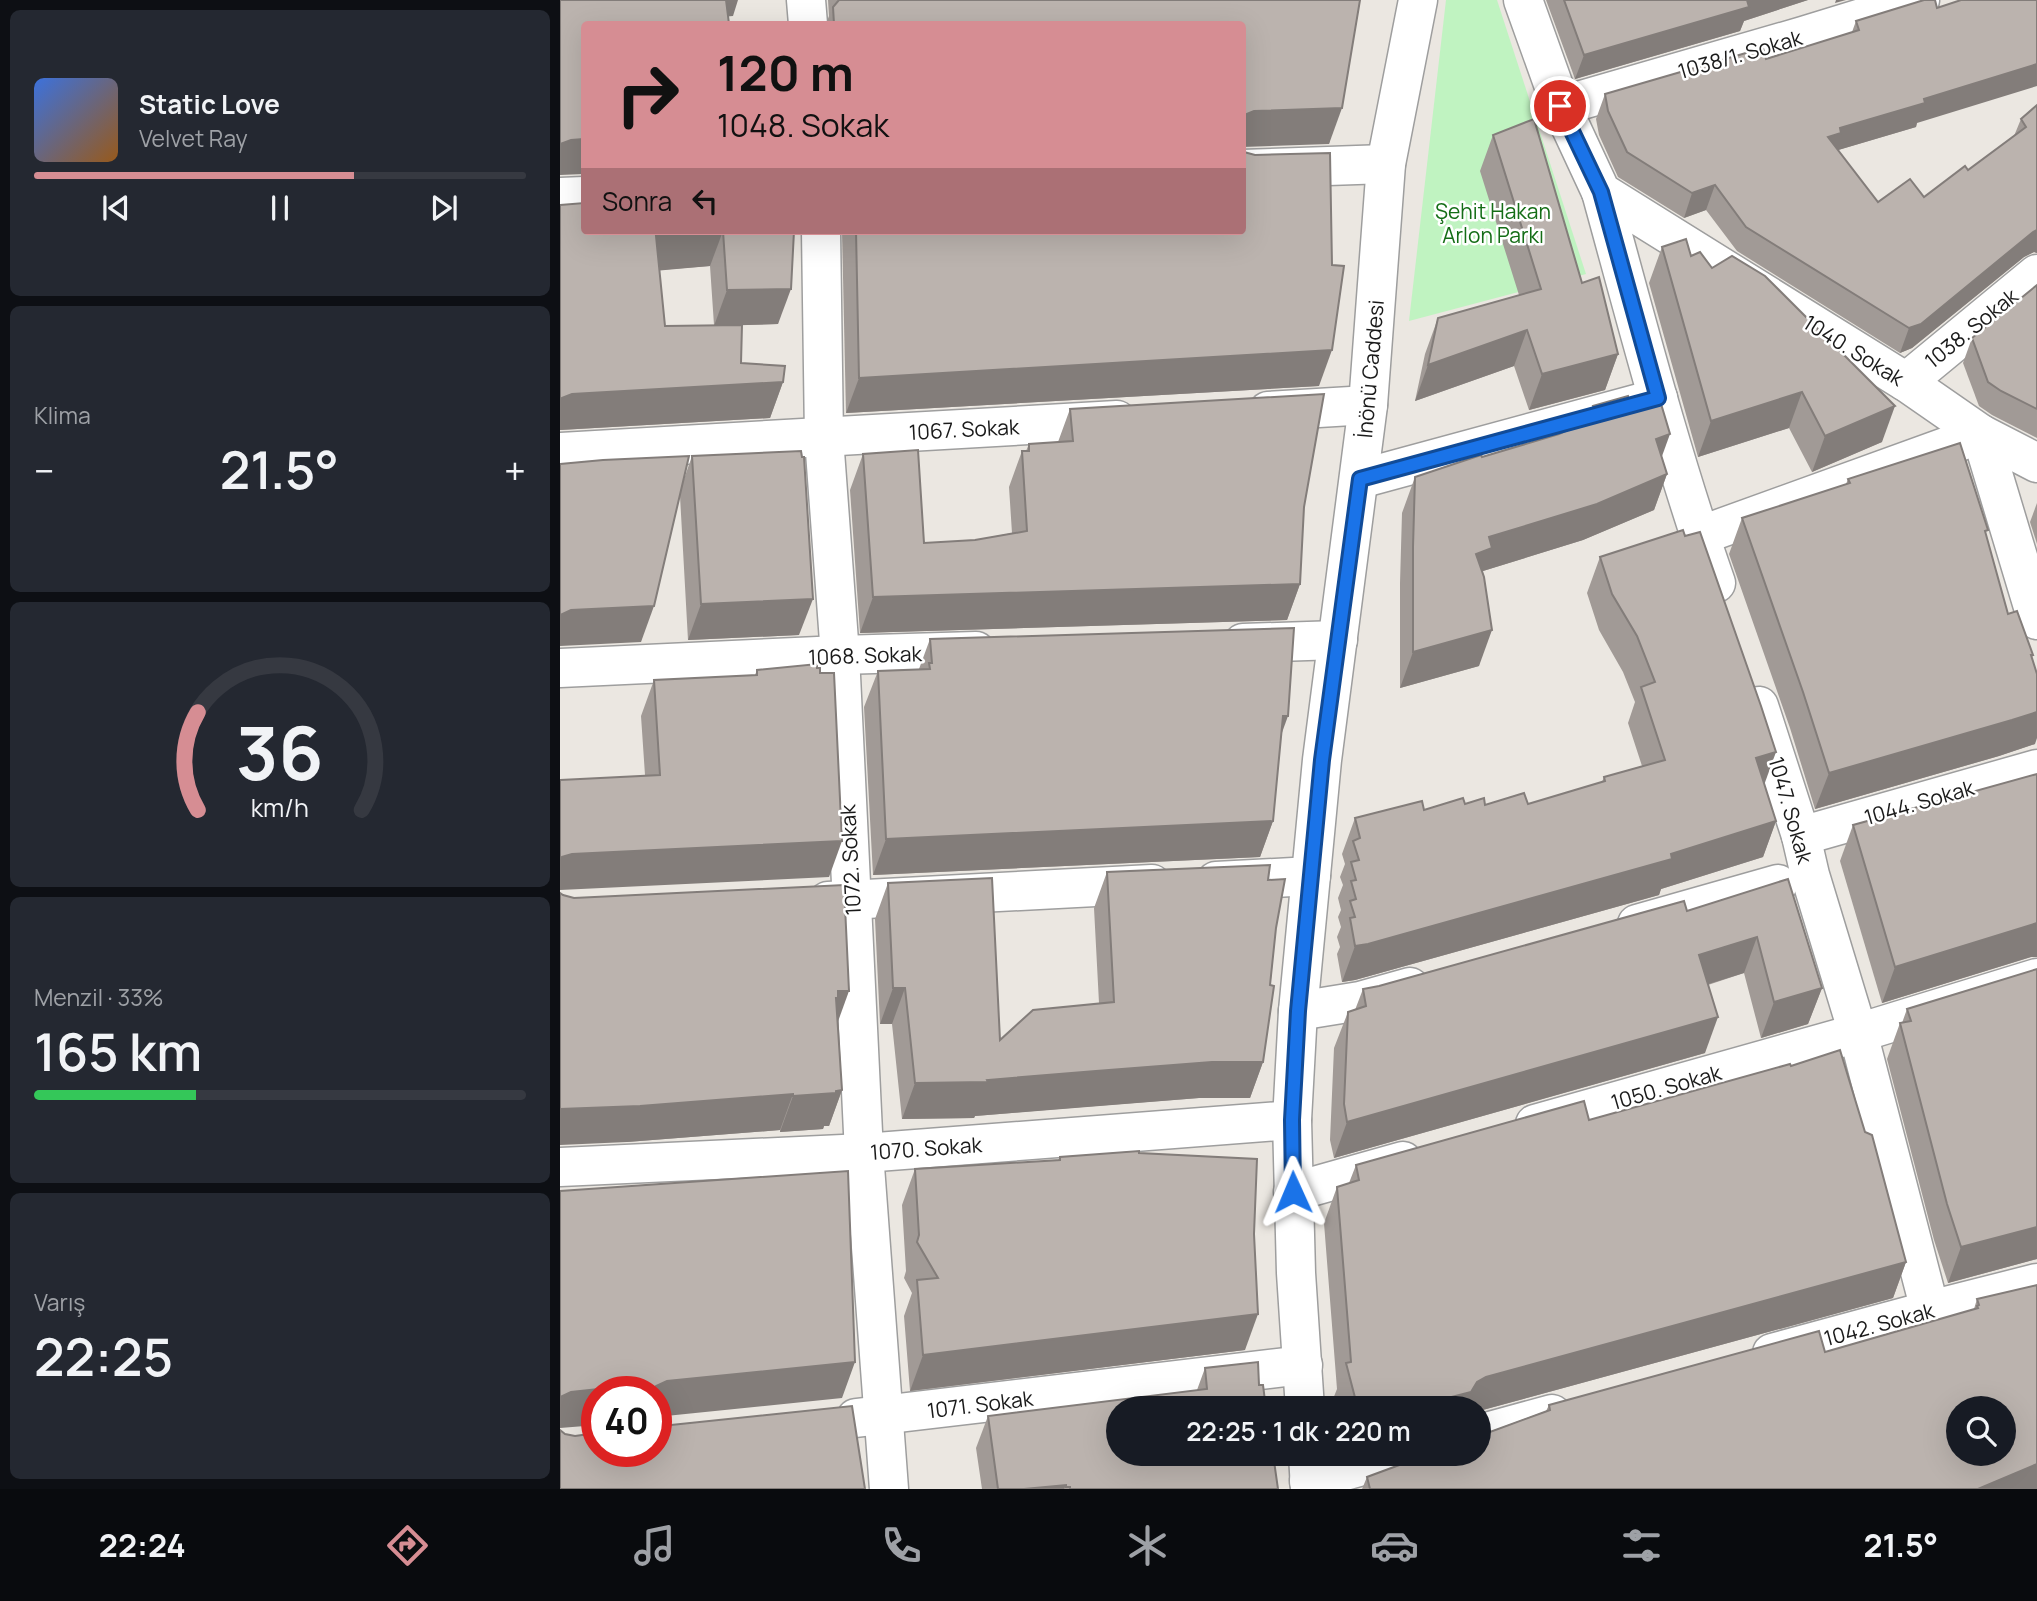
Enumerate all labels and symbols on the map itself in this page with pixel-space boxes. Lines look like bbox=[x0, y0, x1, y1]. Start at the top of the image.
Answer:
street label: 1038/1. Sokak bbox=[1675, 23, 1806, 85]
pin bbox=[1530, 76, 1590, 136]
park label: Şehit Hakan Arlon Parkı bbox=[1435, 197, 1551, 249]
street label: 1038. Sokak bbox=[1919, 281, 2024, 374]
street label: İnönü Caddesi bbox=[1350, 299, 1390, 439]
street label: 1040. Sokak bbox=[1798, 308, 1910, 392]
street label: 1067. Sokak bbox=[908, 412, 1021, 446]
street label: 1068. Sokak bbox=[808, 639, 923, 671]
street label: 1047. Sokak bbox=[1762, 753, 1820, 867]
street label: 1044. Sokak bbox=[1861, 773, 1978, 831]
street label: 1072. Sokak bbox=[833, 803, 867, 916]
street label: 1050. Sokak bbox=[1608, 1058, 1725, 1116]
street label: 1070. Sokak bbox=[869, 1130, 983, 1166]
position arrow bbox=[1256, 1155, 1330, 1229]
street label: 1042. Sokak bbox=[1821, 1296, 1938, 1352]
speed limit sign: 40 bbox=[581, 1376, 672, 1467]
street label: 1071. Sokak bbox=[926, 1384, 1035, 1424]

